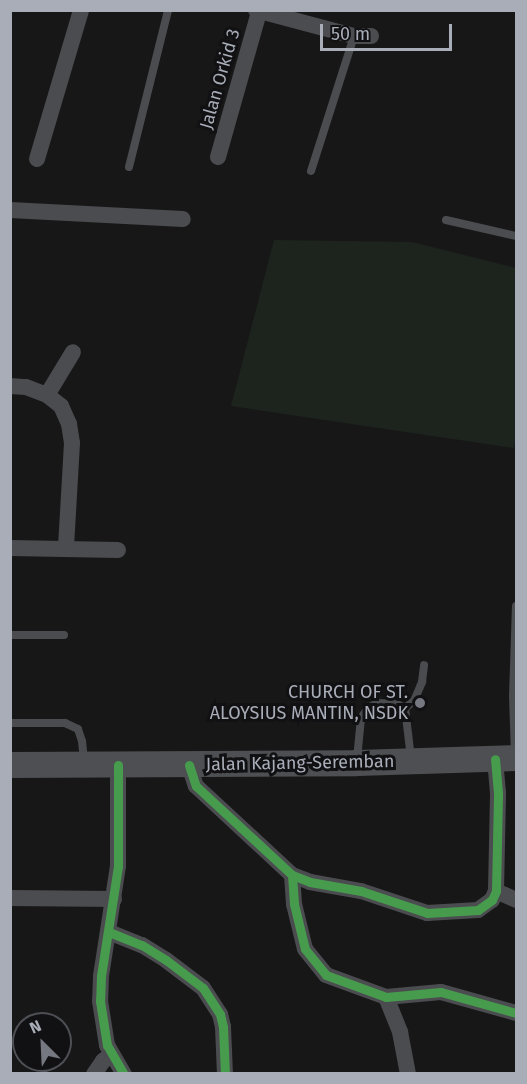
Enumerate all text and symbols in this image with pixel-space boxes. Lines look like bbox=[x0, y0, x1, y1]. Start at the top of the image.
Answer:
scale bar bbox=[323, 12, 455, 50]
text: 50 m bbox=[331, 23, 370, 45]
street label: Jalan Orkid 3 bbox=[195, 26, 245, 132]
place label: CHURCH OF ST. ALOYSIUS MANTIN, NSDK bbox=[210, 682, 408, 724]
marker: CHURCH OF ST. ALOYSIUS MANTIN, NSDK bbox=[413, 696, 427, 710]
street label: Jalan Kajang-Seremban bbox=[205, 751, 395, 775]
north arrow bbox=[12, 1012, 72, 1072]
text: N bbox=[27, 1016, 44, 1038]

